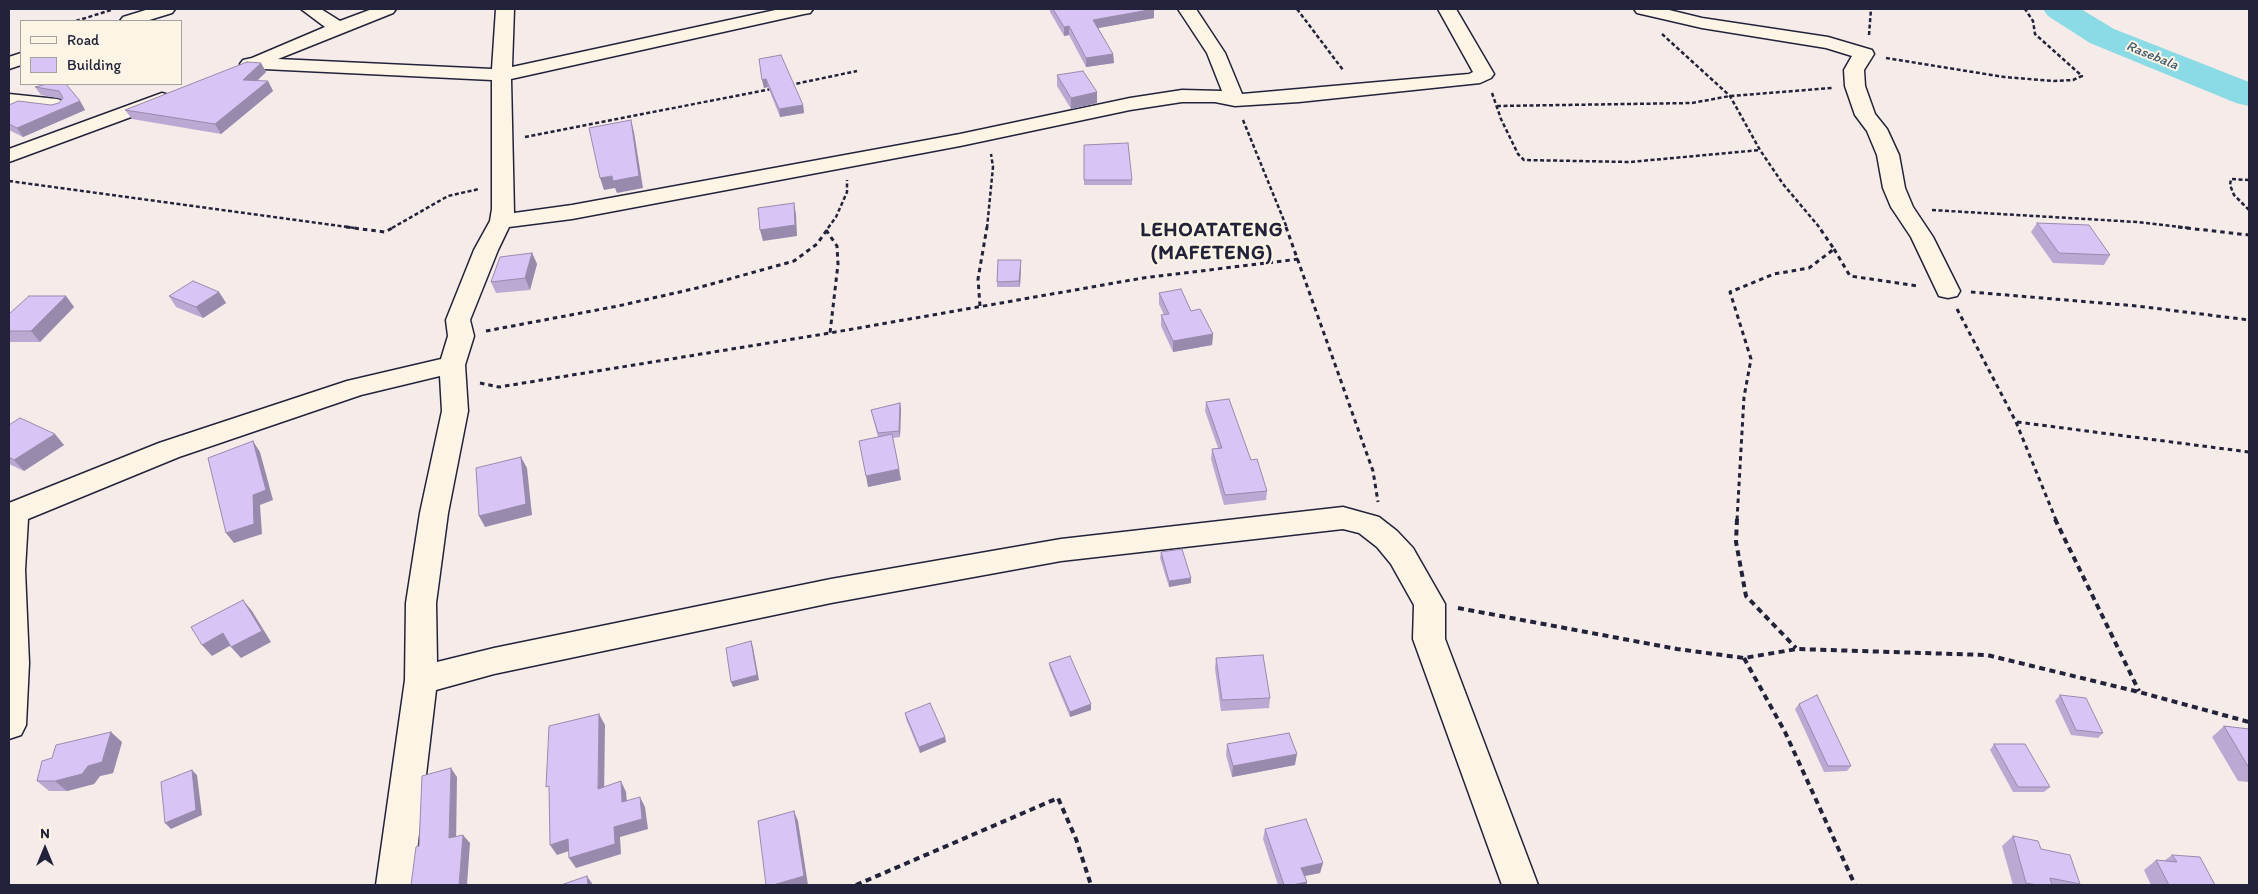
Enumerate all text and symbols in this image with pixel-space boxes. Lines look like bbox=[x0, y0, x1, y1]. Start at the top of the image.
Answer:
legend bbox=[20, 20, 182, 85]
text: Road bbox=[67, 31, 99, 49]
water label: Rasebala bbox=[2124, 38, 2180, 74]
text: Building bbox=[67, 56, 121, 74]
district label: LEHOATATENG (MAFETENG) bbox=[1138, 219, 1286, 266]
north arrow bbox=[20, 824, 70, 874]
text: N bbox=[40, 825, 50, 842]

